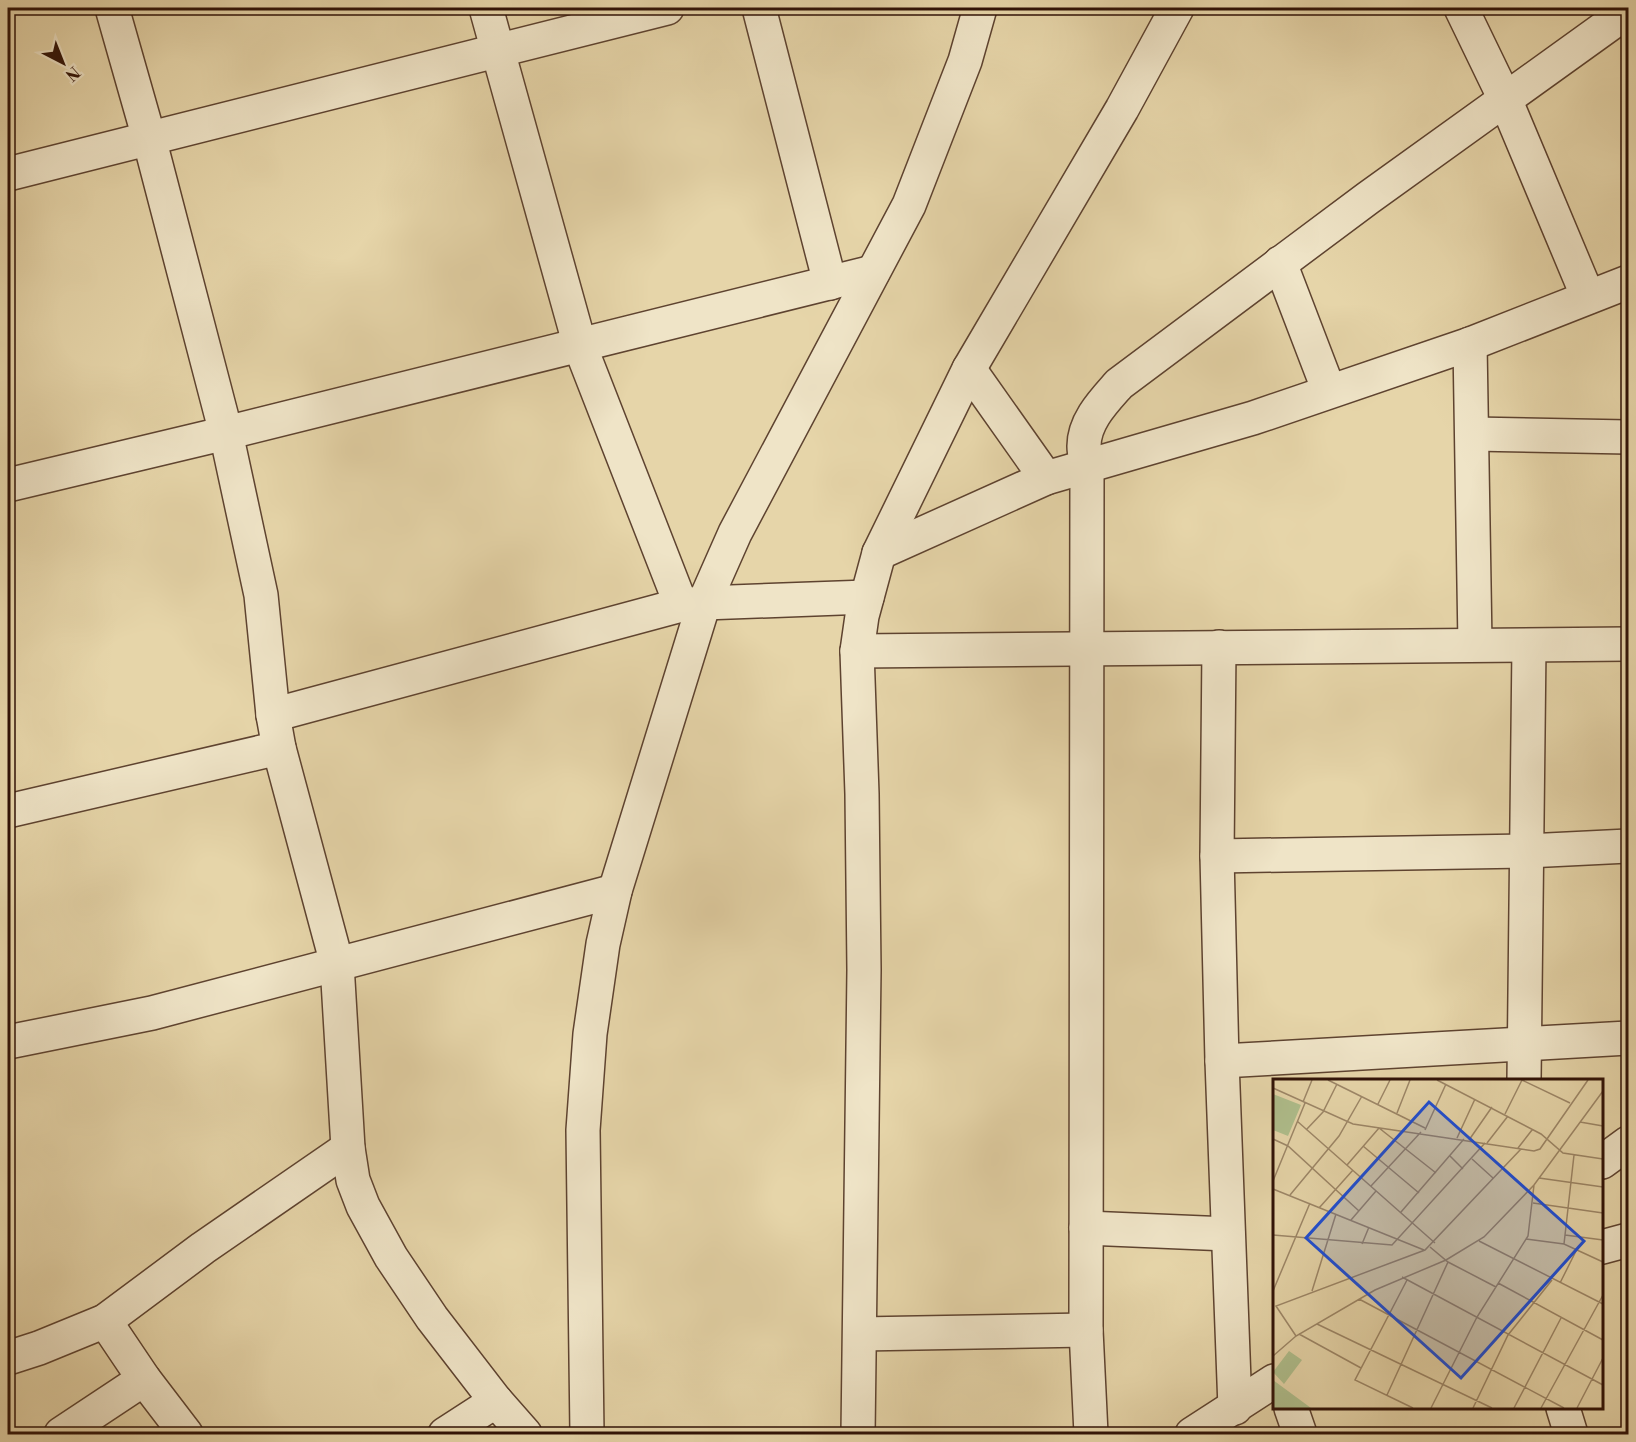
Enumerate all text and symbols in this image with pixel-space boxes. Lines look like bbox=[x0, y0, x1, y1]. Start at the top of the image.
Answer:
north arrow bbox=[33, 33, 93, 93]
text: N bbox=[61, 62, 84, 85]
inset map bbox=[1273, 1079, 1603, 1409]

